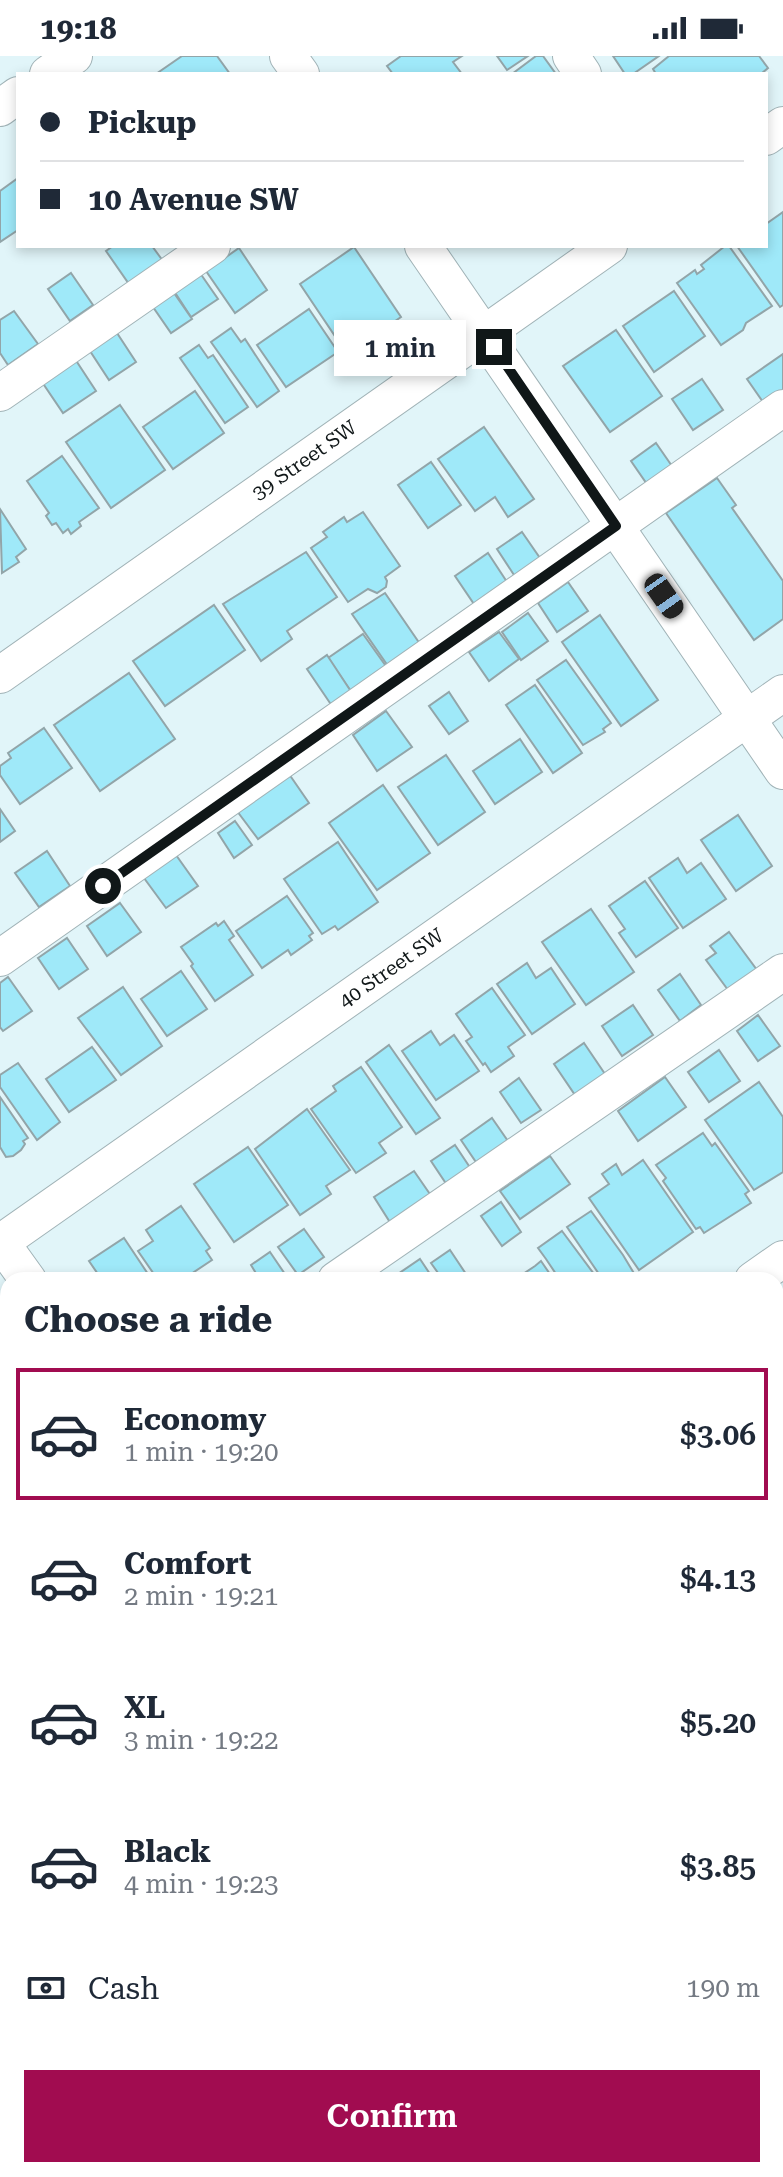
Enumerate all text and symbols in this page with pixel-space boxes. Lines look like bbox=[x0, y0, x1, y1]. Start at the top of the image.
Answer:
text: 19:18 bbox=[40, 11, 117, 46]
text: Pickup bbox=[88, 105, 196, 140]
text: 10 Avenue SW bbox=[88, 182, 299, 217]
callout: 1 min bbox=[334, 319, 466, 375]
route end bbox=[476, 329, 512, 365]
text: 1 min bbox=[364, 333, 436, 363]
street label: 39 Street SW bbox=[247, 415, 362, 505]
car bbox=[640, 569, 688, 623]
route start bbox=[85, 868, 121, 904]
street label: 40 Street SW bbox=[334, 923, 449, 1013]
text: Choose a ride bbox=[24, 1299, 272, 1341]
icon: car bbox=[28, 1398, 100, 1470]
text: Economy bbox=[124, 1402, 266, 1437]
text: $3.06 bbox=[680, 1417, 756, 1452]
text: 1 min · 19:20 bbox=[124, 1437, 279, 1467]
icon: car bbox=[28, 1542, 100, 1614]
text: Comfort bbox=[124, 1546, 251, 1581]
text: $4.13 bbox=[680, 1561, 756, 1596]
text: 2 min · 19:21 bbox=[124, 1581, 279, 1611]
icon: car bbox=[28, 1686, 100, 1758]
text: XL bbox=[124, 1690, 165, 1725]
text: $5.20 bbox=[680, 1705, 756, 1740]
text: 3 min · 19:22 bbox=[124, 1725, 279, 1755]
icon: car bbox=[28, 1830, 100, 1902]
text: Black bbox=[124, 1834, 211, 1869]
text: $3.85 bbox=[680, 1849, 756, 1884]
text: 4 min · 19:23 bbox=[124, 1869, 279, 1899]
icon: cash bbox=[24, 1966, 68, 2010]
text: Cash bbox=[88, 1971, 159, 2006]
text: 190 m bbox=[686, 1973, 760, 2003]
button: Confirm bbox=[24, 2070, 760, 2162]

